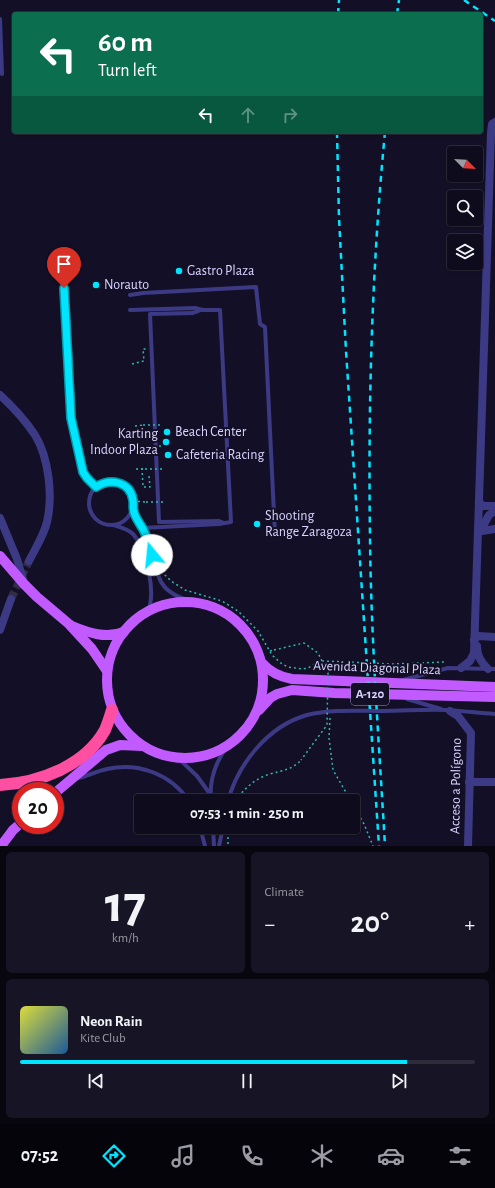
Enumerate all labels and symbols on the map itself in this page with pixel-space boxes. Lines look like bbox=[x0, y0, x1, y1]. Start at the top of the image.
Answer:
north arrow bbox=[447, 146, 483, 182]
pin bbox=[47, 247, 81, 288]
place label: Gastro Plaza bbox=[187, 264, 255, 278]
marker: Gastro Plaza bbox=[174, 266, 184, 276]
place label: Norauto bbox=[104, 278, 149, 292]
marker: Norauto bbox=[91, 280, 101, 290]
place label: Beach Center bbox=[175, 425, 247, 439]
place label: Karting Indoor Plaza bbox=[90, 427, 159, 457]
marker: Beach Center bbox=[162, 427, 172, 437]
marker: Karting Indoor Plaza bbox=[161, 437, 171, 447]
place label: Cafeteria Racing bbox=[176, 448, 264, 462]
marker: Cafeteria Racing bbox=[163, 450, 173, 460]
place label: Shooting Range Zaragoza bbox=[265, 509, 352, 539]
marker: Shooting Range Zaragoza bbox=[252, 519, 262, 529]
position arrow bbox=[131, 534, 173, 576]
street label: Avenida Diagonal Plaza bbox=[313, 659, 442, 677]
road number: A-120 bbox=[351, 683, 389, 705]
street label: Acceso a Polígono bbox=[448, 738, 464, 834]
speed limit sign: 20 bbox=[12, 782, 64, 834]

